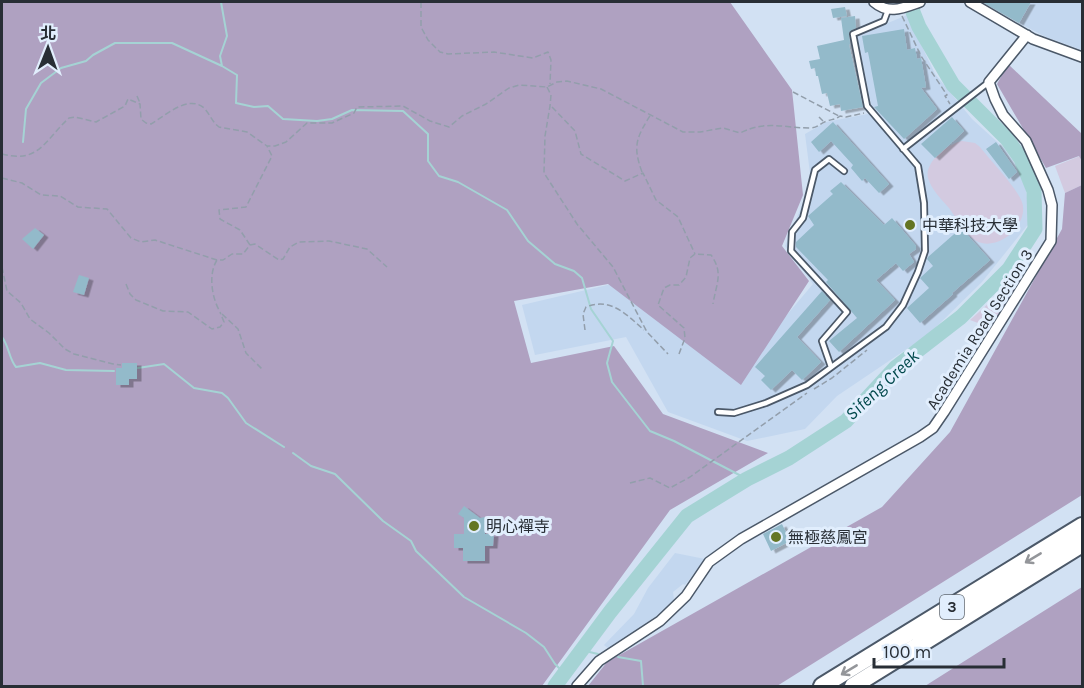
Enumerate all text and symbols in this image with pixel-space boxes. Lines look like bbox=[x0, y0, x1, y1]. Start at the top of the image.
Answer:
north arrow bbox=[18, 18, 78, 78]
text: 北 bbox=[40, 24, 56, 43]
place label: 中華科技大學 bbox=[922, 216, 1018, 235]
marker: 中華科技大學 bbox=[903, 218, 917, 232]
street label: Academia Road Section 3 bbox=[922, 246, 1037, 413]
water label: Sifeng Creek bbox=[840, 345, 924, 425]
place label: 明心禪寺 bbox=[486, 517, 550, 536]
marker: 明心禪寺 bbox=[467, 519, 481, 533]
place label: 無極慈鳳宮 bbox=[788, 528, 868, 547]
marker: 無極慈鳳宮 bbox=[769, 530, 783, 544]
one-way arrow bbox=[1025, 552, 1042, 564]
road number: 3 bbox=[940, 595, 964, 619]
scale bar bbox=[874, 631, 1004, 669]
text: 100 m bbox=[883, 641, 931, 663]
one-way arrow bbox=[841, 665, 858, 677]

